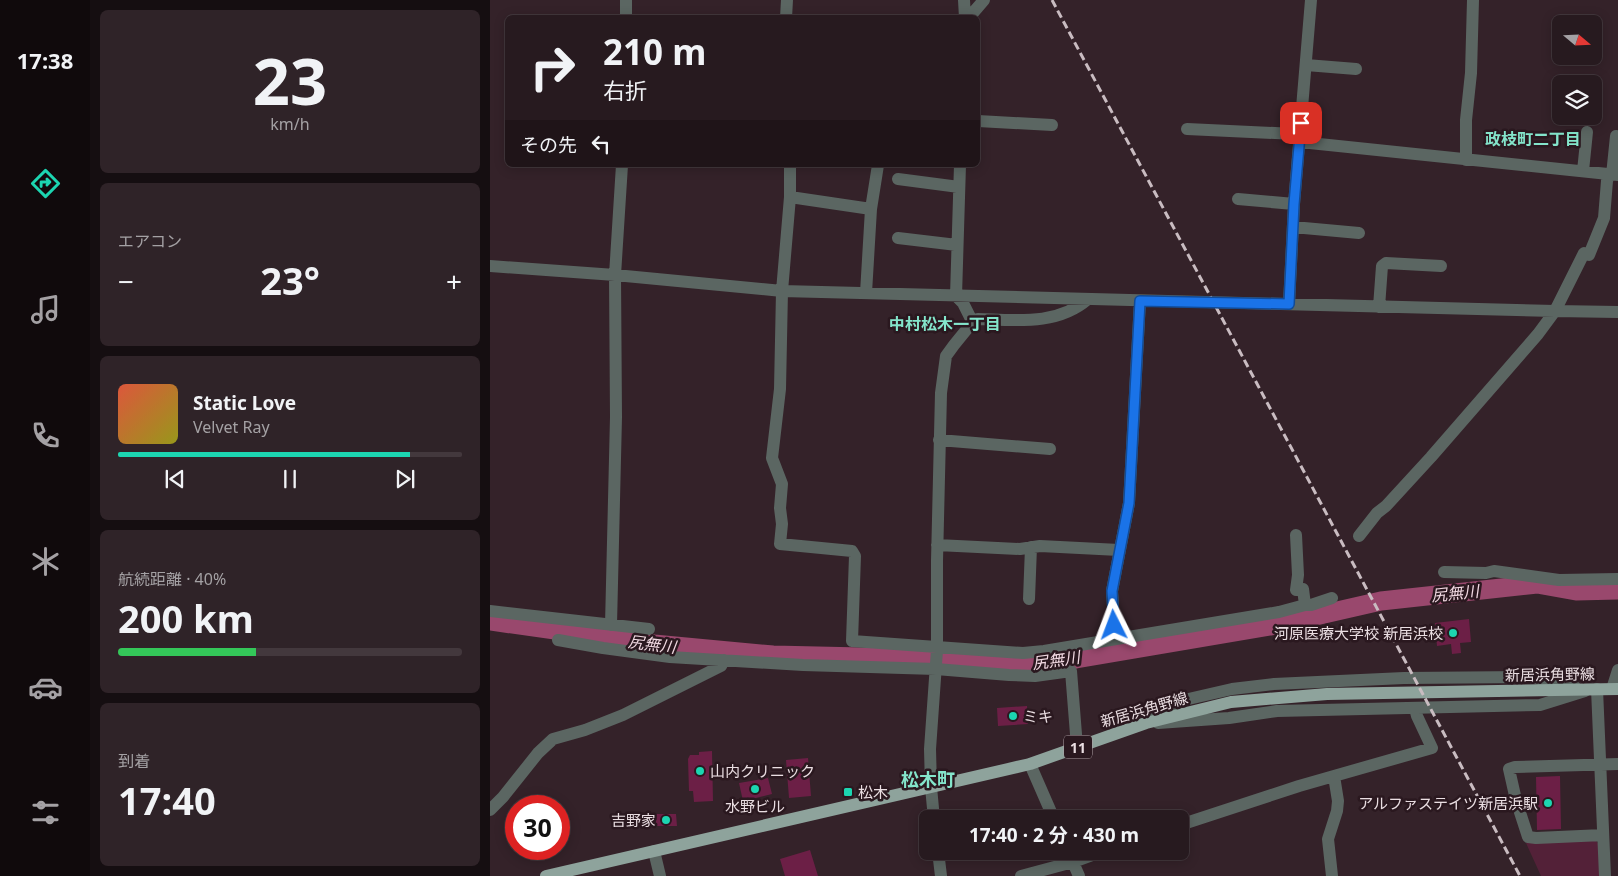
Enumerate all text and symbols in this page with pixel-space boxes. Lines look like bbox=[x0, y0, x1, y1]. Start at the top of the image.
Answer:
north arrow bbox=[1552, 15, 1602, 65]
map controls bbox=[1552, 15, 1602, 125]
text: 210 m bbox=[603, 28, 706, 75]
icon: right bbox=[520, 35, 585, 100]
text: 23 bbox=[253, 36, 327, 124]
text: 17:38 bbox=[17, 45, 73, 75]
text: 右折 bbox=[603, 75, 647, 105]
button: layers bbox=[1552, 75, 1602, 125]
pin bbox=[1280, 102, 1322, 144]
icon: arrive bbox=[1287, 109, 1315, 137]
text: km/h bbox=[270, 113, 310, 135]
district label: 政枝町二丁目 bbox=[1485, 128, 1581, 150]
icon: left bbox=[587, 130, 615, 158]
text: その先 bbox=[520, 132, 577, 158]
icon: directions bbox=[28, 166, 63, 201]
text: エアコン bbox=[118, 230, 182, 252]
text: 23° bbox=[260, 254, 320, 306]
text: − bbox=[118, 262, 134, 300]
text: + bbox=[446, 262, 462, 300]
icon: music bbox=[28, 292, 63, 327]
district label: 中村松木一丁目 bbox=[889, 313, 1001, 335]
text: Static Love bbox=[193, 390, 296, 416]
text: Velvet Ray bbox=[193, 416, 270, 438]
icon: phone bbox=[28, 418, 63, 453]
icon: previous bbox=[161, 465, 189, 493]
icon: pause bbox=[276, 465, 304, 493]
icon: next bbox=[391, 465, 419, 493]
icon: climate bbox=[28, 544, 63, 579]
text: 航続距離 · 40% bbox=[118, 568, 226, 590]
water label: 尻無川 bbox=[1430, 579, 1482, 606]
text: 200 km bbox=[118, 592, 254, 644]
position arrow bbox=[1087, 598, 1139, 650]
place label: 河原医療大学校 新居浜校 bbox=[1274, 623, 1443, 643]
marker: 河原医療大学校 新居浜校 bbox=[1447, 627, 1459, 639]
water label: 尻無川 bbox=[627, 630, 679, 658]
water label: 尻無川 bbox=[1031, 645, 1083, 674]
street label: 新居浜角野線 bbox=[1505, 663, 1595, 685]
icon: car bbox=[28, 670, 63, 705]
street label: 新居浜角野線 bbox=[1098, 687, 1190, 731]
place label: ミキ bbox=[1023, 706, 1053, 726]
marker: ミキ bbox=[1007, 710, 1019, 722]
road number: 11 bbox=[1064, 736, 1092, 759]
text: 到着 bbox=[118, 750, 150, 772]
place label: 山内クリニック bbox=[710, 761, 815, 781]
marker: 山内クリニック bbox=[694, 765, 706, 777]
district label: 松木町 bbox=[901, 767, 955, 791]
text: 17:40 bbox=[118, 774, 216, 826]
place label: 松木 bbox=[858, 782, 888, 802]
marker: 水野ビル bbox=[749, 783, 761, 795]
marker: 松木 bbox=[842, 786, 854, 798]
place label: アルファステイツ新居浜駅 bbox=[1358, 793, 1538, 813]
icon: filters bbox=[28, 795, 63, 830]
speed limit sign: 30 bbox=[505, 795, 570, 860]
place label: 水野ビル bbox=[725, 796, 785, 816]
marker: アルファステイツ新居浜駅 bbox=[1542, 797, 1554, 809]
place label: 吉野家 bbox=[611, 810, 656, 830]
marker: 吉野家 bbox=[660, 814, 672, 826]
text: 17:40 · 2 分 · 430 m bbox=[969, 822, 1139, 848]

